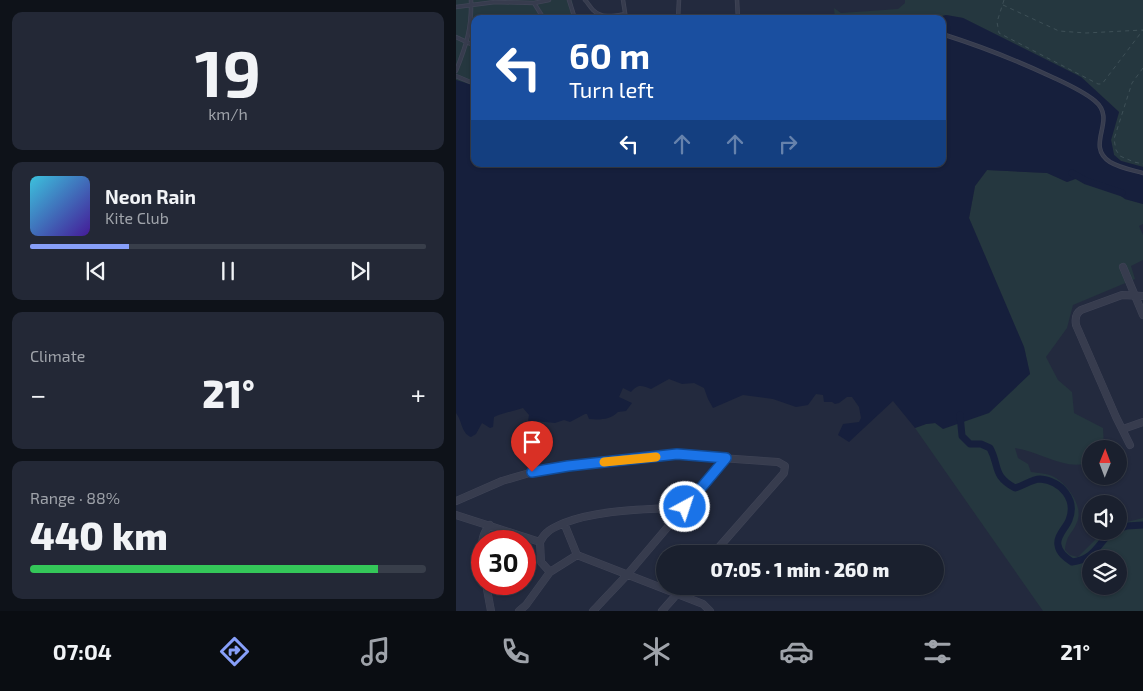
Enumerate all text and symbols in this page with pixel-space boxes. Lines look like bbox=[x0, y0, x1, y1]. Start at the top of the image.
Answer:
text: 19 bbox=[195, 32, 261, 110]
text: 60 m bbox=[569, 34, 650, 76]
icon: left bbox=[486, 35, 551, 100]
text: Turn left bbox=[569, 76, 654, 102]
text: km/h bbox=[208, 104, 248, 123]
icon: left bbox=[615, 130, 643, 158]
icon: ahead bbox=[668, 130, 696, 158]
icon: ahead bbox=[721, 130, 749, 158]
icon: right bbox=[774, 130, 802, 158]
text: Neon Rain bbox=[105, 185, 196, 208]
text: Kite Club bbox=[105, 208, 169, 227]
icon: previous bbox=[82, 257, 110, 285]
icon: pause bbox=[214, 257, 242, 285]
icon: next bbox=[346, 257, 374, 285]
text: Climate bbox=[30, 346, 85, 365]
text: 21° bbox=[202, 370, 255, 416]
text: − bbox=[30, 377, 46, 411]
text: + bbox=[411, 377, 426, 411]
pin bbox=[511, 421, 553, 472]
icon: arrive bbox=[518, 428, 546, 456]
north arrow bbox=[1082, 440, 1127, 485]
map controls bbox=[1082, 440, 1127, 595]
position arrow bbox=[658, 480, 710, 532]
text: Range · 88% bbox=[30, 488, 120, 507]
button: sound bbox=[1082, 495, 1127, 540]
text: 440 km bbox=[30, 512, 168, 558]
speed limit sign: 30 bbox=[471, 530, 536, 595]
button: layers bbox=[1082, 550, 1127, 595]
text: 07:05 · 1 min · 260 m bbox=[711, 558, 889, 581]
icon: directions bbox=[217, 634, 252, 669]
icon: music bbox=[358, 634, 393, 669]
icon: phone bbox=[498, 634, 533, 669]
icon: climate bbox=[639, 634, 674, 669]
icon: car bbox=[779, 634, 814, 669]
icon: filters bbox=[920, 634, 955, 669]
text: 07:04 bbox=[53, 638, 112, 664]
text: 21° bbox=[1060, 638, 1090, 664]

